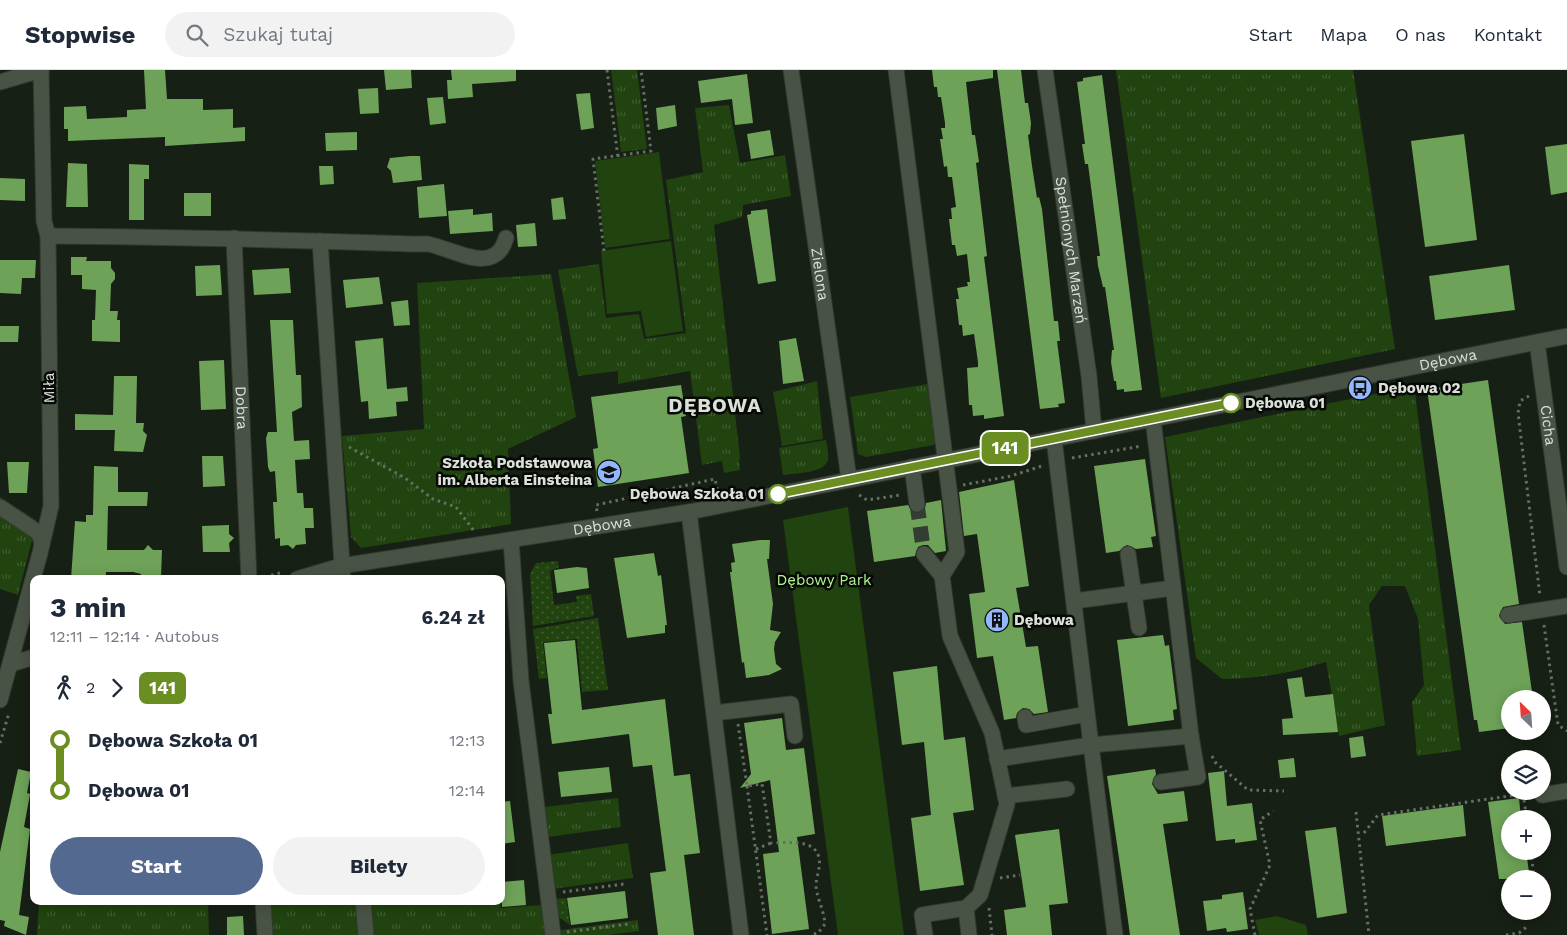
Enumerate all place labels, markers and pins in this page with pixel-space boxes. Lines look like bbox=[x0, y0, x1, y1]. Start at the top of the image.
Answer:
bus stop icon: Dębowa 02 bbox=[1347, 375, 1373, 401]
place label: Dębowa 02 bbox=[1378, 379, 1461, 397]
marker: Dębowa 01 bbox=[1221, 393, 1241, 413]
place label: Dębowa 01 bbox=[1245, 394, 1325, 412]
place label: Szkoła Podstawowa im. Alberta Einsteina bbox=[438, 454, 592, 489]
school or university icon: Szkoła Podstawowa im. Alberta Einsteina bbox=[596, 459, 622, 485]
marker: Dębowa Szkoła 01 bbox=[768, 484, 788, 504]
place label: Dębowa Szkoła 01 bbox=[630, 485, 764, 503]
building icon: Dębowa bbox=[984, 607, 1010, 633]
place label: Dębowa bbox=[1014, 611, 1074, 629]

